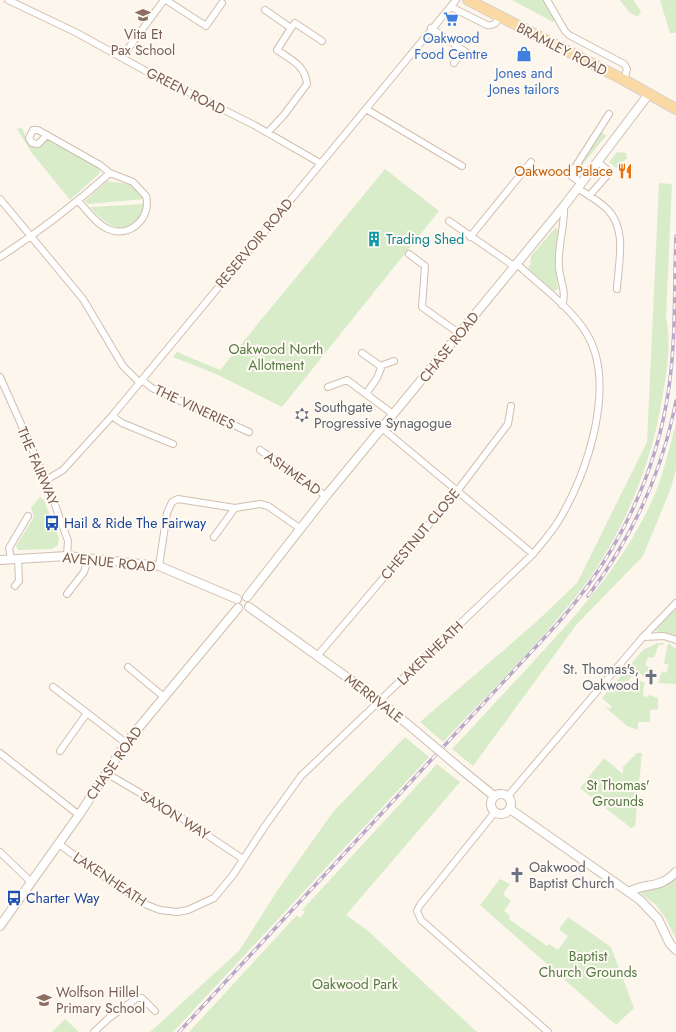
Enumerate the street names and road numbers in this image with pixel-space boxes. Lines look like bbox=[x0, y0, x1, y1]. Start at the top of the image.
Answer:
street label: BRAMLEY ROAD bbox=[513, 17, 611, 81]
street label: GREEN ROAD bbox=[143, 62, 229, 120]
street label: RESERVOIR ROAD bbox=[210, 194, 298, 292]
street label: CHASE ROAD bbox=[414, 307, 484, 387]
street label: THE VINERIES bbox=[152, 380, 239, 434]
street label: THE FAIRWAY bbox=[12, 424, 64, 508]
street label: ASHMEAD bbox=[261, 446, 325, 500]
street label: CHESTNUT CLOSE bbox=[376, 484, 464, 584]
street label: AVENUE ROAD bbox=[61, 547, 157, 577]
street label: LAKENHEATH bbox=[393, 616, 467, 690]
street label: MERRIVALE bbox=[341, 669, 407, 727]
street label: CHASE ROAD bbox=[81, 722, 147, 804]
street label: SAXON WAY bbox=[136, 786, 214, 844]
street label: LAKENHEATH bbox=[69, 847, 151, 911]

